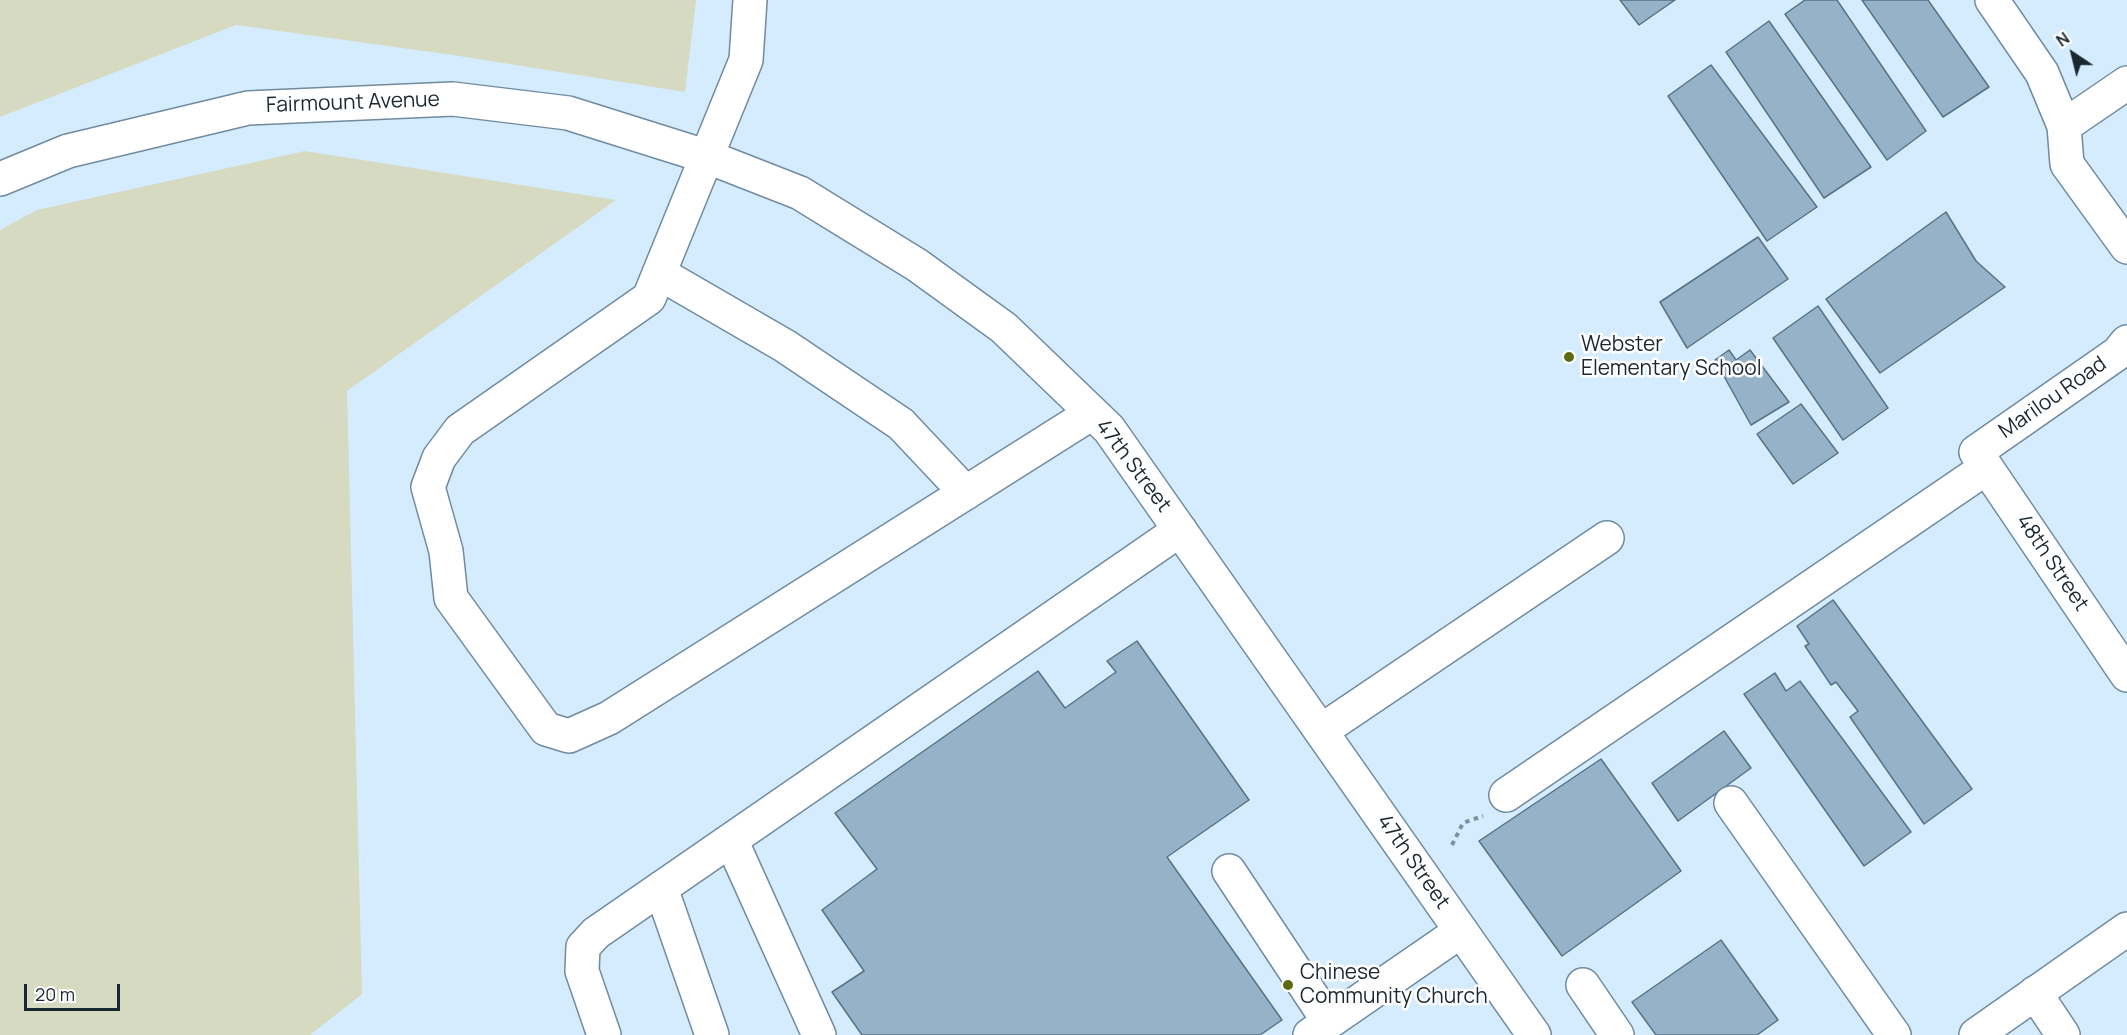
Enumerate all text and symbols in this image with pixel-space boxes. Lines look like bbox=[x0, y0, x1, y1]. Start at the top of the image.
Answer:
north arrow bbox=[2043, 24, 2103, 84]
text: N bbox=[2052, 27, 2074, 52]
street label: Fairmount Avenue bbox=[266, 87, 440, 119]
place label: Webster Elementary School bbox=[1581, 332, 1762, 382]
marker: Webster Elementary School bbox=[1562, 350, 1576, 364]
street label: Marilou Road bbox=[1994, 352, 2112, 444]
street label: 47th Street bbox=[1090, 415, 1176, 517]
street label: 48th Street bbox=[2010, 510, 2094, 616]
street label: 47th Street bbox=[1371, 810, 1455, 914]
place label: Chinese Community Church bbox=[1300, 960, 1488, 1010]
scale bar bbox=[27, 972, 123, 1010]
marker: Chinese Community Church bbox=[1281, 978, 1295, 992]
text: 20 m bbox=[35, 982, 75, 1006]

